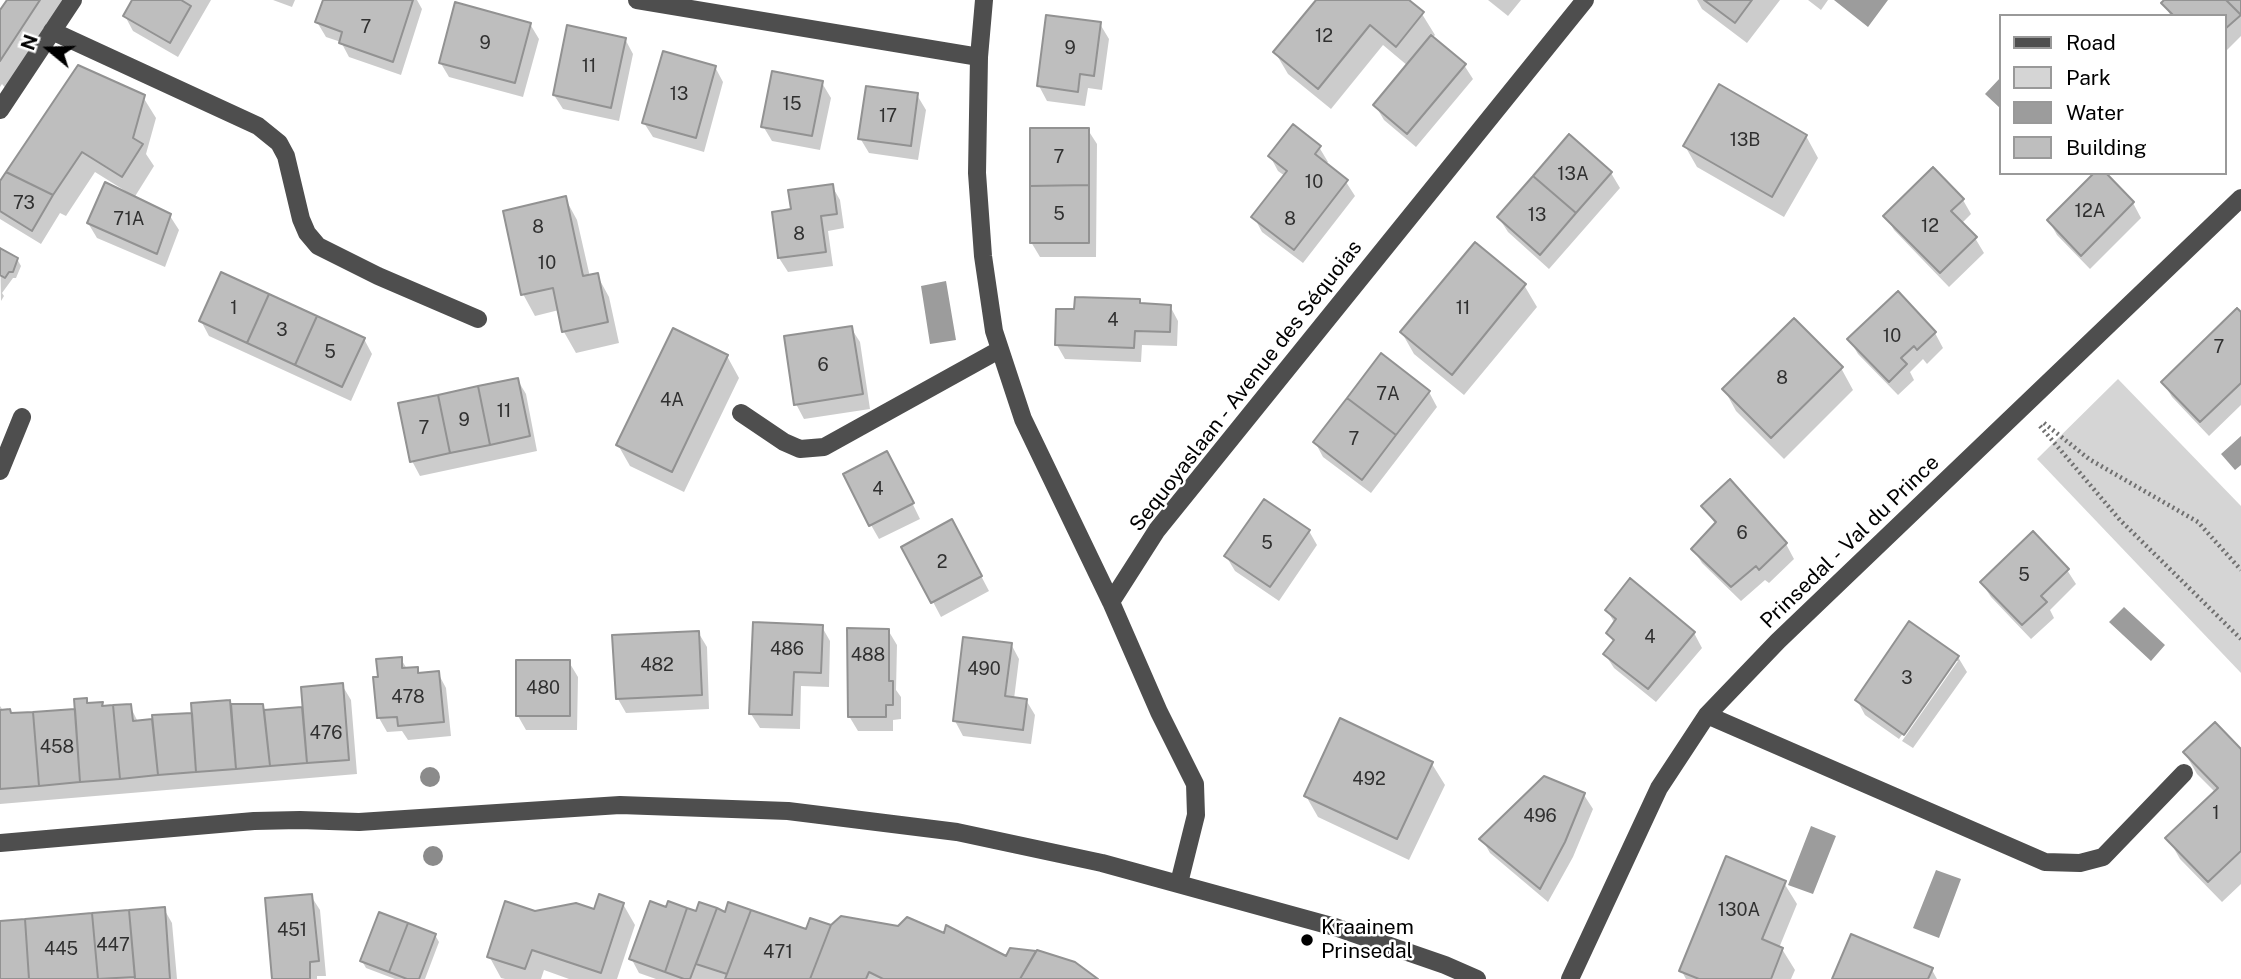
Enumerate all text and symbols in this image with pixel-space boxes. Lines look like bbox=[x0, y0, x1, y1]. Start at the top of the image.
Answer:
north arrow bbox=[14, 14, 84, 84]
legend bbox=[2000, 14, 2227, 175]
house number: 7 bbox=[361, 16, 371, 38]
house number: 12 bbox=[1315, 25, 1333, 47]
text: Road bbox=[2066, 30, 2116, 55]
text: N bbox=[16, 32, 42, 53]
house number: 9 bbox=[479, 32, 491, 54]
house number: 9 bbox=[1064, 37, 1076, 59]
house number: 11 bbox=[582, 55, 596, 77]
text: Park bbox=[2066, 65, 2111, 90]
house number: 13 bbox=[670, 83, 688, 105]
house number: 15 bbox=[783, 93, 801, 115]
text: Water bbox=[2066, 100, 2124, 125]
house number: 17 bbox=[879, 105, 897, 127]
house number: 13B bbox=[1730, 129, 1760, 151]
text: Building bbox=[2066, 135, 2147, 160]
house number: 7 bbox=[1054, 146, 1064, 168]
house number: 13A bbox=[1557, 163, 1589, 185]
house number: 10 bbox=[1305, 171, 1323, 193]
house number: 73 bbox=[13, 192, 35, 214]
house number: 12A bbox=[2075, 200, 2105, 222]
house number: 5 bbox=[1053, 203, 1065, 225]
house number: 13 bbox=[1528, 204, 1546, 226]
house number: 71A bbox=[113, 208, 145, 230]
house number: 8 bbox=[1284, 208, 1296, 230]
house number: 12 bbox=[1921, 215, 1939, 237]
house number: 8 bbox=[532, 216, 544, 238]
house number: 8 bbox=[793, 223, 805, 245]
street label: Sequoyaslaan - Avenue des Séquoias bbox=[1125, 235, 1367, 537]
house number: 10 bbox=[538, 252, 556, 274]
house number: 1 bbox=[230, 297, 238, 319]
house number: 11 bbox=[1456, 297, 1470, 319]
house number: 4 bbox=[1107, 309, 1119, 331]
house number: 3 bbox=[276, 319, 288, 341]
house number: 10 bbox=[1883, 325, 1901, 347]
house number: 7 bbox=[2214, 336, 2224, 358]
house number: 5 bbox=[324, 341, 336, 363]
house number: 6 bbox=[817, 354, 829, 376]
house number: 8 bbox=[1776, 367, 1788, 389]
house number: 7A bbox=[1376, 383, 1400, 405]
house number: 4A bbox=[660, 389, 684, 411]
house number: 11 bbox=[497, 400, 511, 422]
house number: 9 bbox=[458, 409, 470, 431]
house number: 7 bbox=[419, 417, 429, 439]
house number: 7 bbox=[1349, 428, 1359, 450]
street label: Prinsedal - Val du Prince bbox=[1755, 450, 1945, 634]
house number: 4 bbox=[872, 478, 884, 500]
house number: 6 bbox=[1736, 522, 1748, 544]
house number: 5 bbox=[1261, 532, 1273, 554]
house number: 2 bbox=[937, 551, 947, 573]
house number: 5 bbox=[2018, 564, 2030, 586]
house number: 4 bbox=[1644, 626, 1656, 648]
house number: 486 bbox=[770, 638, 804, 660]
house number: 488 bbox=[851, 644, 885, 666]
house number: 482 bbox=[640, 654, 674, 676]
house number: 490 bbox=[967, 658, 1001, 680]
house number: 3 bbox=[1901, 667, 1913, 689]
house number: 480 bbox=[526, 677, 560, 699]
house number: 478 bbox=[391, 686, 425, 708]
house number: 476 bbox=[310, 722, 342, 744]
house number: 458 bbox=[40, 736, 74, 758]
house number: 492 bbox=[1352, 768, 1386, 790]
house number: 1 bbox=[2212, 802, 2220, 824]
house number: 496 bbox=[1523, 805, 1557, 827]
house number: 130A bbox=[1718, 899, 1760, 921]
place label: Kraainem Prinsedal bbox=[1321, 915, 1414, 965]
house number: 451 bbox=[277, 919, 307, 941]
marker: Kraainem Prinsedal bbox=[1299, 932, 1315, 948]
house number: 447 bbox=[96, 934, 130, 956]
house number: 445 bbox=[44, 938, 78, 960]
house number: 471 bbox=[763, 941, 793, 963]

